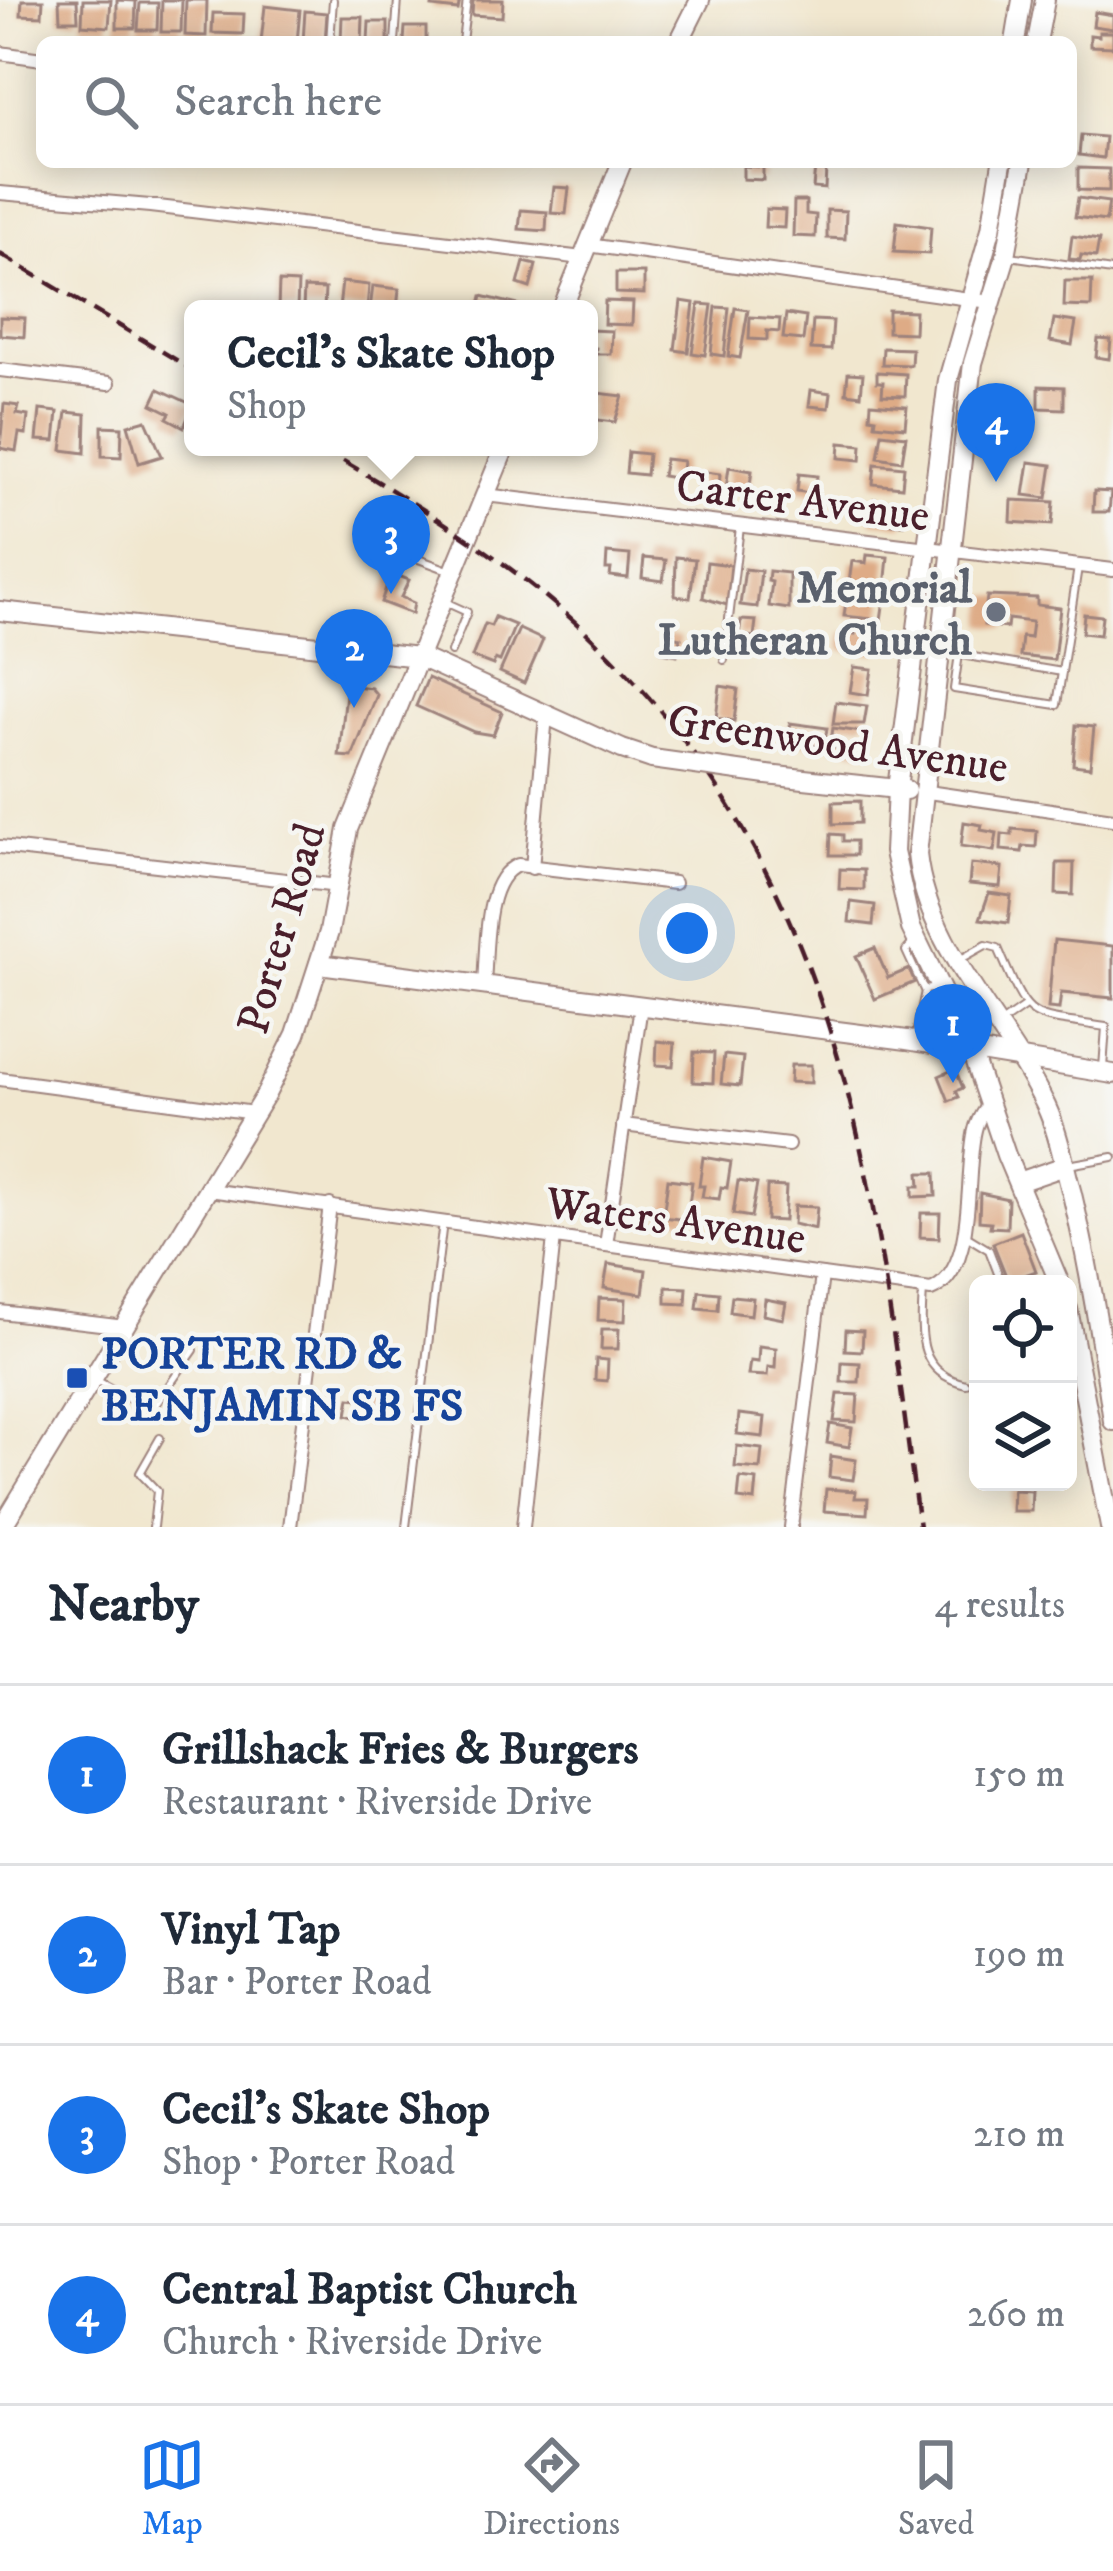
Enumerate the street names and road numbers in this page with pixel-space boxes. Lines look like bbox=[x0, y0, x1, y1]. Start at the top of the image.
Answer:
street label: Carter Avenue bbox=[673, 459, 933, 545]
street label: Greenwood Avenue bbox=[664, 693, 1011, 797]
street label: Porter Road bbox=[226, 817, 340, 1041]
street label: Waters Avenue bbox=[541, 1176, 809, 1268]

